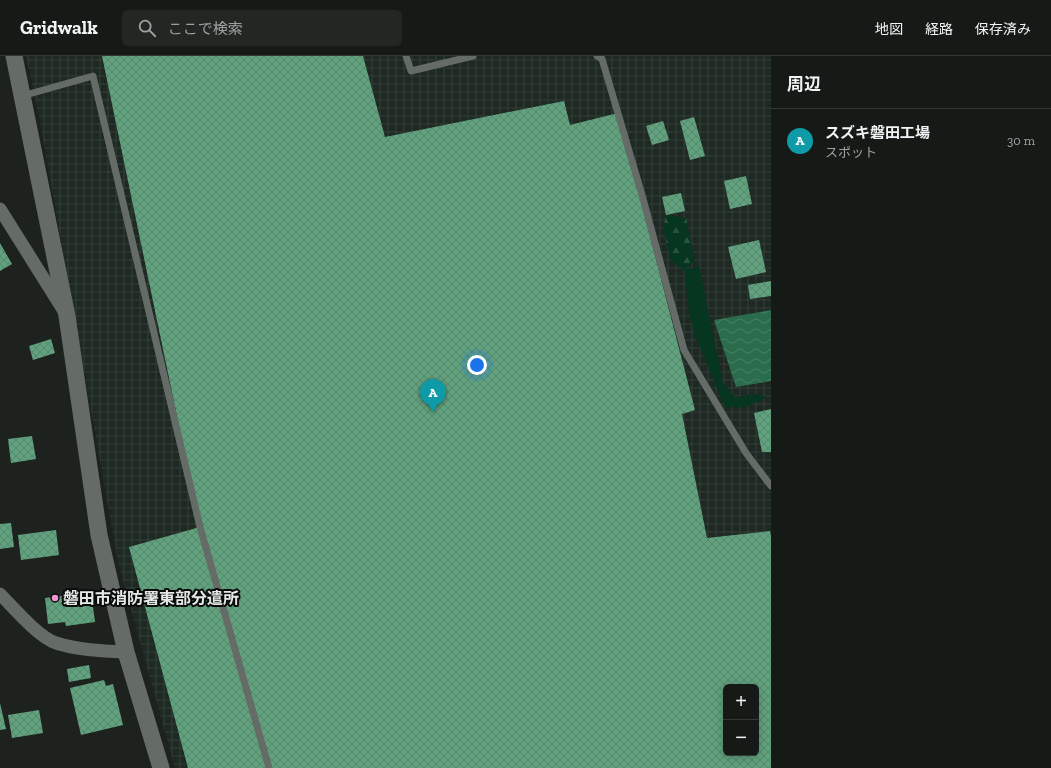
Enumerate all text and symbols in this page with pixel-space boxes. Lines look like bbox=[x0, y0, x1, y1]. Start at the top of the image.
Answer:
search box bbox=[122, 10, 402, 46]
text: Gridwalk bbox=[20, 16, 98, 39]
icon: search bbox=[136, 17, 158, 39]
text: ここで検索 bbox=[168, 20, 243, 38]
text: 地図 bbox=[875, 21, 903, 38]
text: 経路 bbox=[925, 21, 953, 38]
text: 保存済み bbox=[975, 21, 1031, 38]
text: 周辺 bbox=[787, 74, 821, 94]
text: スズキ磐田工場 bbox=[825, 124, 930, 142]
text: A bbox=[796, 133, 804, 148]
text: 30 m bbox=[1007, 133, 1035, 148]
text: スポット bbox=[825, 145, 877, 160]
your location bbox=[467, 355, 487, 375]
pin: A bbox=[420, 379, 446, 412]
place label: 磐田市消防署東部分遣所 bbox=[63, 589, 239, 608]
marker: 磐田市消防署東部分遣所 bbox=[50, 593, 60, 603]
map controls bbox=[723, 684, 759, 756]
button: + bbox=[723, 684, 759, 720]
button: − bbox=[723, 720, 759, 756]

